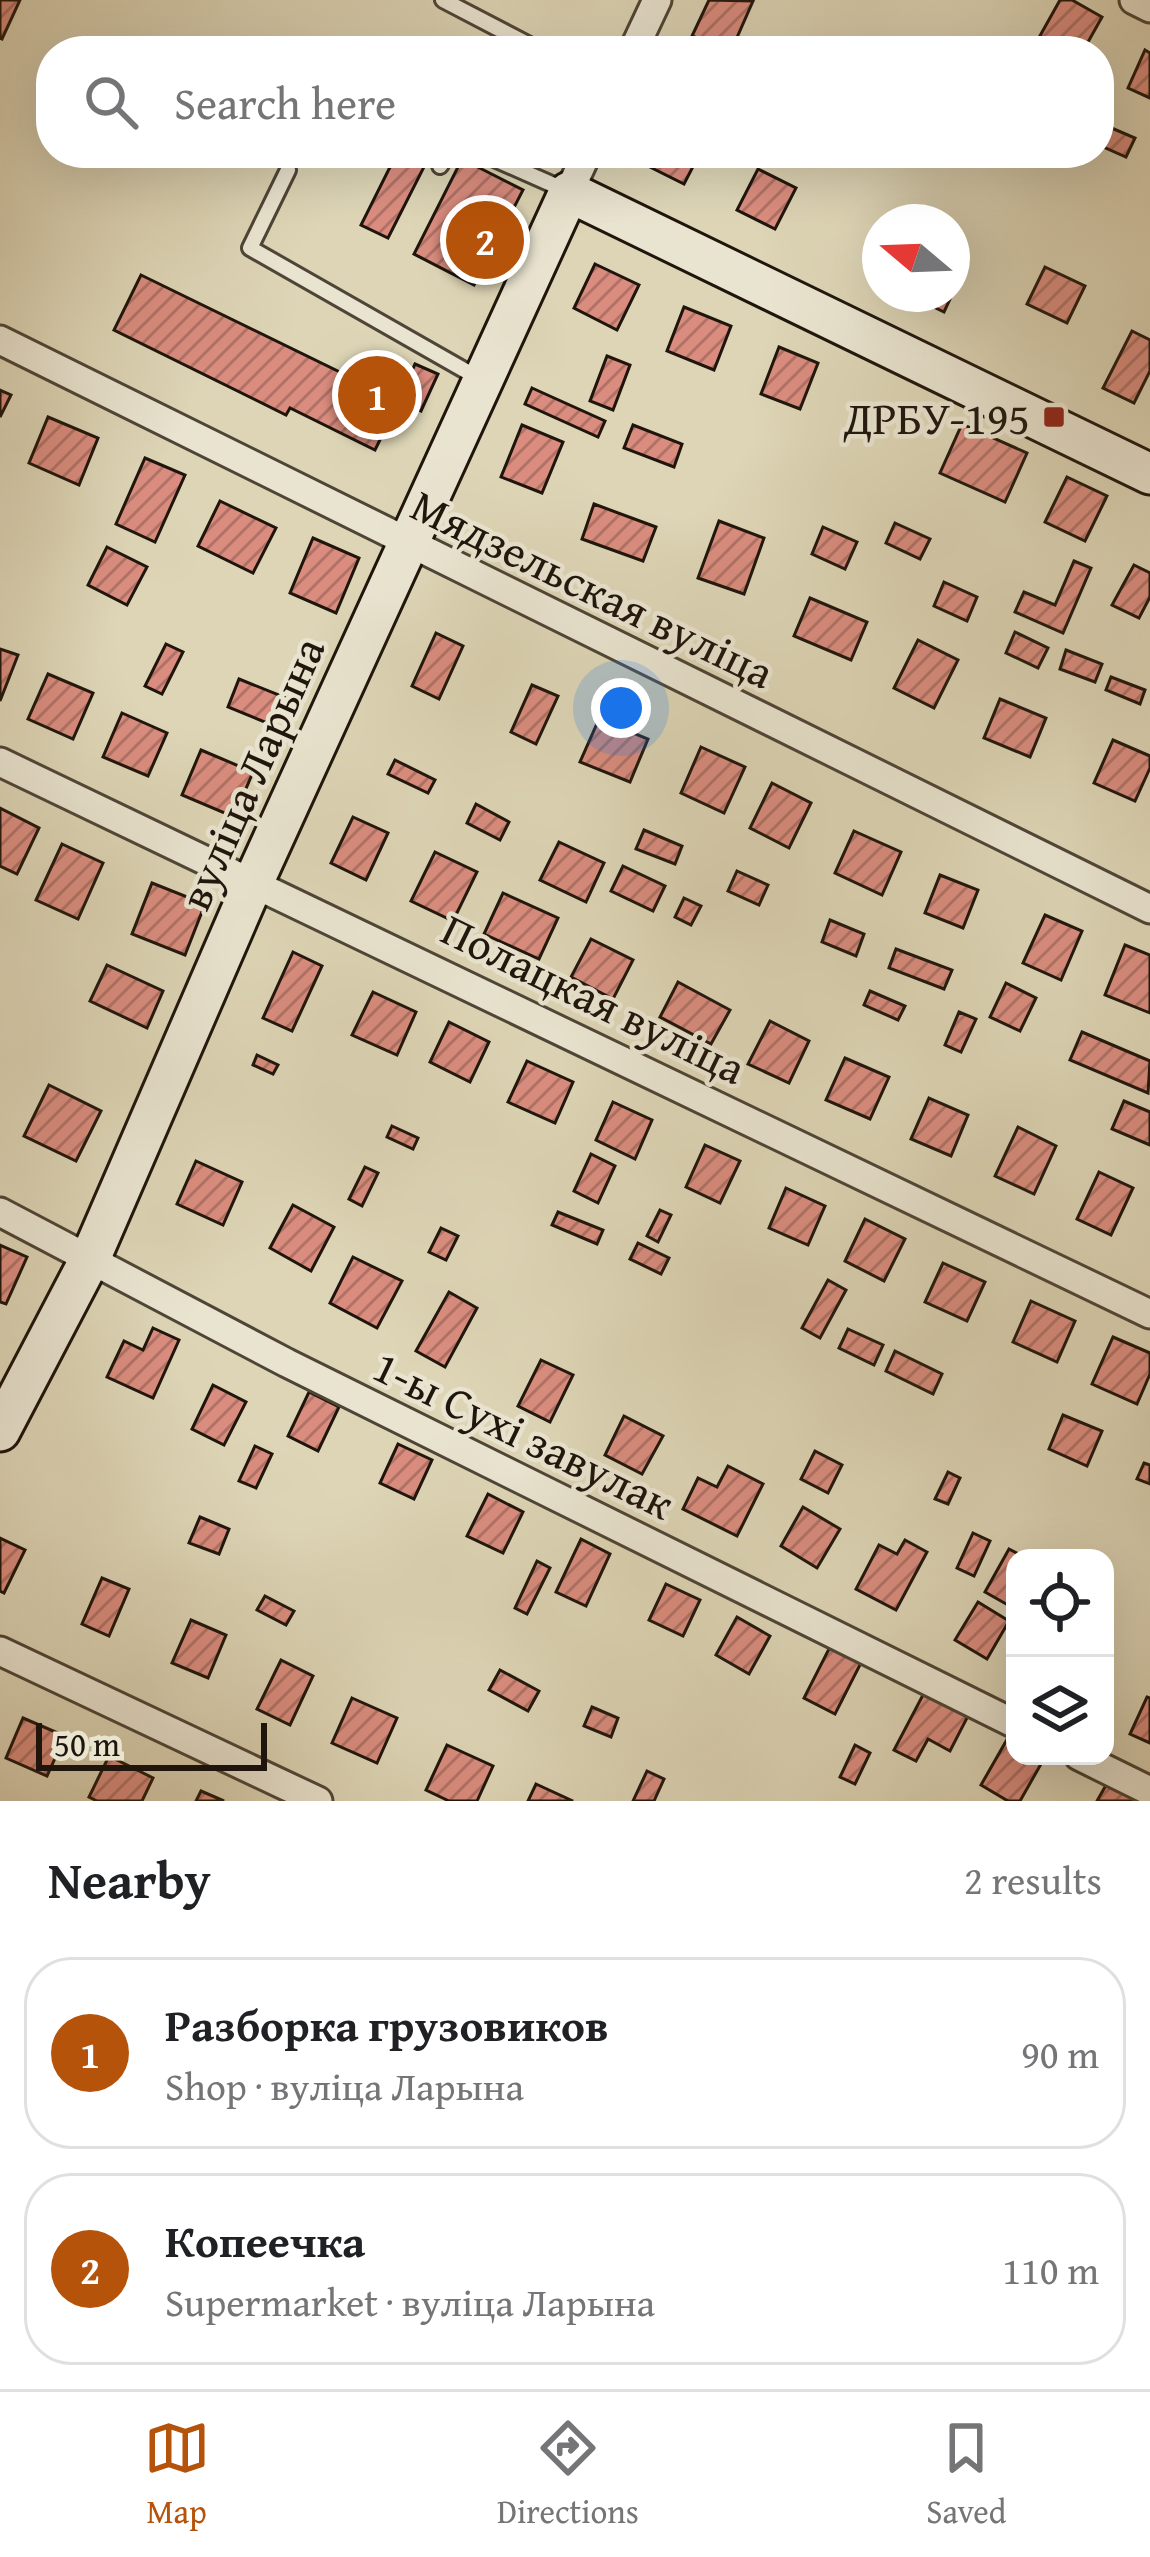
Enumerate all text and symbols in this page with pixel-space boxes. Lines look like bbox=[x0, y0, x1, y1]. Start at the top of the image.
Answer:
search box bbox=[36, 36, 1114, 168]
icon: search bbox=[78, 69, 144, 135]
text: Search here bbox=[174, 70, 396, 135]
pin: 2 bbox=[446, 195, 524, 285]
north arrow bbox=[862, 204, 970, 312]
pin: 1 bbox=[338, 350, 416, 440]
place label: ДРБУ-195 bbox=[843, 385, 1030, 450]
marker: ДРБУ-195 bbox=[1041, 404, 1067, 430]
street label: Мядзельская вуліца bbox=[401, 472, 786, 704]
street label: вуліца Ларына bbox=[162, 626, 340, 920]
your location bbox=[591, 678, 651, 738]
street label: Полацкая вуліца bbox=[431, 896, 757, 1100]
street label: 1-ы Сухі завулак bbox=[363, 1333, 686, 1535]
map controls bbox=[1006, 1549, 1114, 1765]
button: locate bbox=[1006, 1549, 1114, 1657]
button: layers bbox=[1006, 1657, 1114, 1765]
scale bar bbox=[36, 1717, 267, 1770]
text: 50 m bbox=[54, 1720, 120, 1768]
text: Nearby bbox=[48, 1842, 211, 1917]
text: 2 results bbox=[964, 1851, 1102, 1908]
text: Разборка грузовиков bbox=[165, 1992, 609, 2057]
text: 1 bbox=[80, 2025, 100, 2082]
text: 90 m bbox=[1021, 2025, 1099, 2082]
text: Shop · вуліца Ларына bbox=[165, 2057, 524, 2114]
text: Копеечка bbox=[165, 2208, 365, 2273]
text: 2 bbox=[80, 2241, 100, 2298]
text: 110 m bbox=[1002, 2241, 1099, 2298]
text: Supermarket · вуліца Ларына bbox=[165, 2273, 655, 2330]
tab: Map bbox=[144, 2415, 210, 2535]
tab: Directions bbox=[497, 2415, 639, 2535]
tab: Saved bbox=[926, 2415, 1006, 2535]

